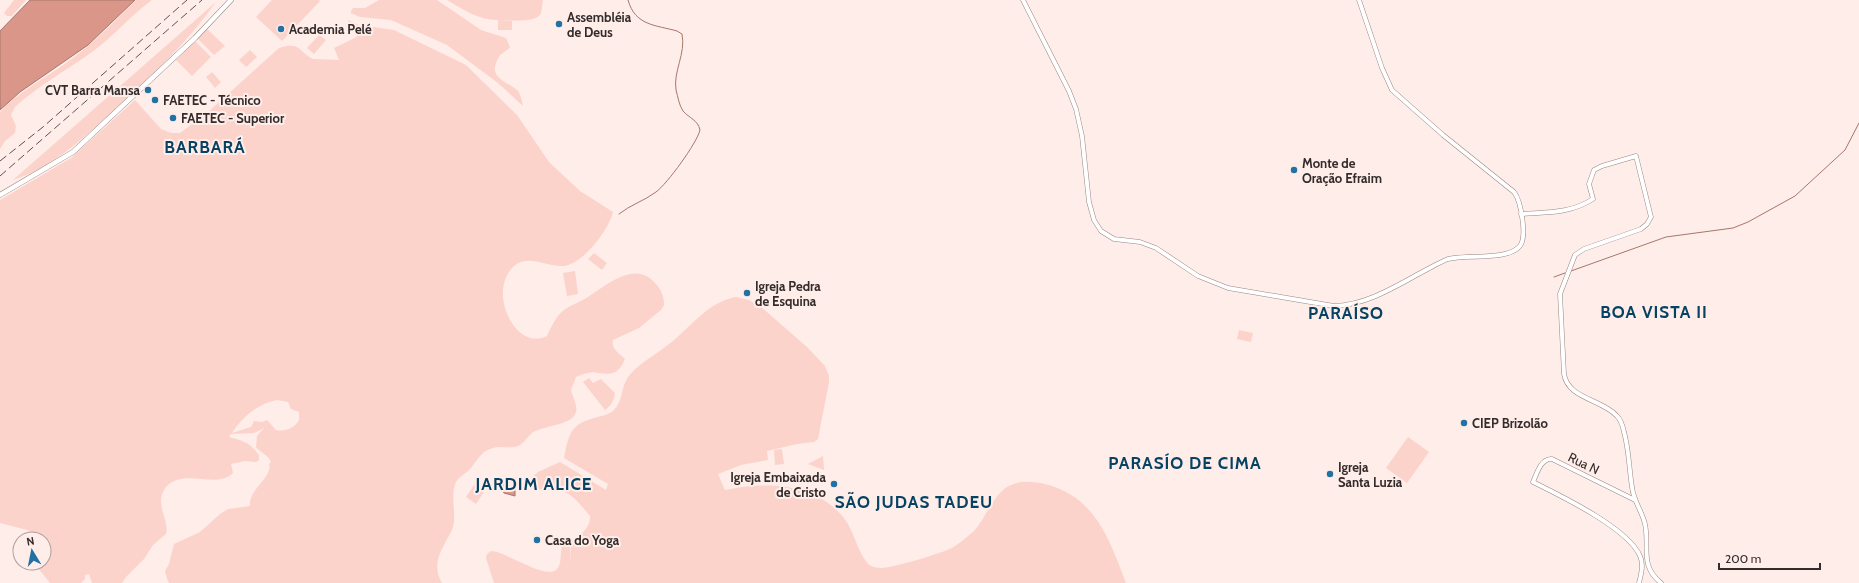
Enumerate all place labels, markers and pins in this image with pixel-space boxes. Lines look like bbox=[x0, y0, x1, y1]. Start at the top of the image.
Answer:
place label: Assembléia de Deus bbox=[567, 9, 632, 40]
marker: Assembléia de Deus bbox=[554, 19, 564, 29]
place label: Academia Pelé bbox=[289, 21, 372, 37]
marker: Academia Pelé bbox=[276, 24, 286, 34]
place label: CVT Barra Mansa bbox=[45, 82, 141, 98]
marker: CVT Barra Mansa bbox=[143, 85, 153, 95]
place label: FAETEC - Técnico bbox=[163, 92, 261, 108]
marker: FAETEC - Técnico bbox=[150, 95, 160, 105]
place label: FAETEC - Superior bbox=[181, 110, 285, 126]
marker: FAETEC - Superior bbox=[168, 113, 178, 123]
place label: Monte de Oração Efraim bbox=[1302, 155, 1382, 186]
marker: Monte de Oração Efraim bbox=[1289, 165, 1299, 175]
place label: Igreja Pedra de Esquina bbox=[755, 278, 821, 309]
marker: Igreja Pedra de Esquina bbox=[742, 288, 752, 298]
place label: CIEP Brizolão bbox=[1472, 415, 1548, 431]
marker: CIEP Brizolão bbox=[1459, 418, 1469, 428]
place label: Igreja Santa Luzia bbox=[1338, 459, 1403, 490]
place label: Igreja Embaixada de Cristo bbox=[730, 469, 827, 500]
marker: Igreja Santa Luzia bbox=[1325, 469, 1335, 479]
marker: Igreja Embaixada de Cristo bbox=[829, 479, 839, 489]
place label: Casa do Yoga bbox=[545, 532, 620, 548]
marker: Casa do Yoga bbox=[532, 535, 542, 545]

